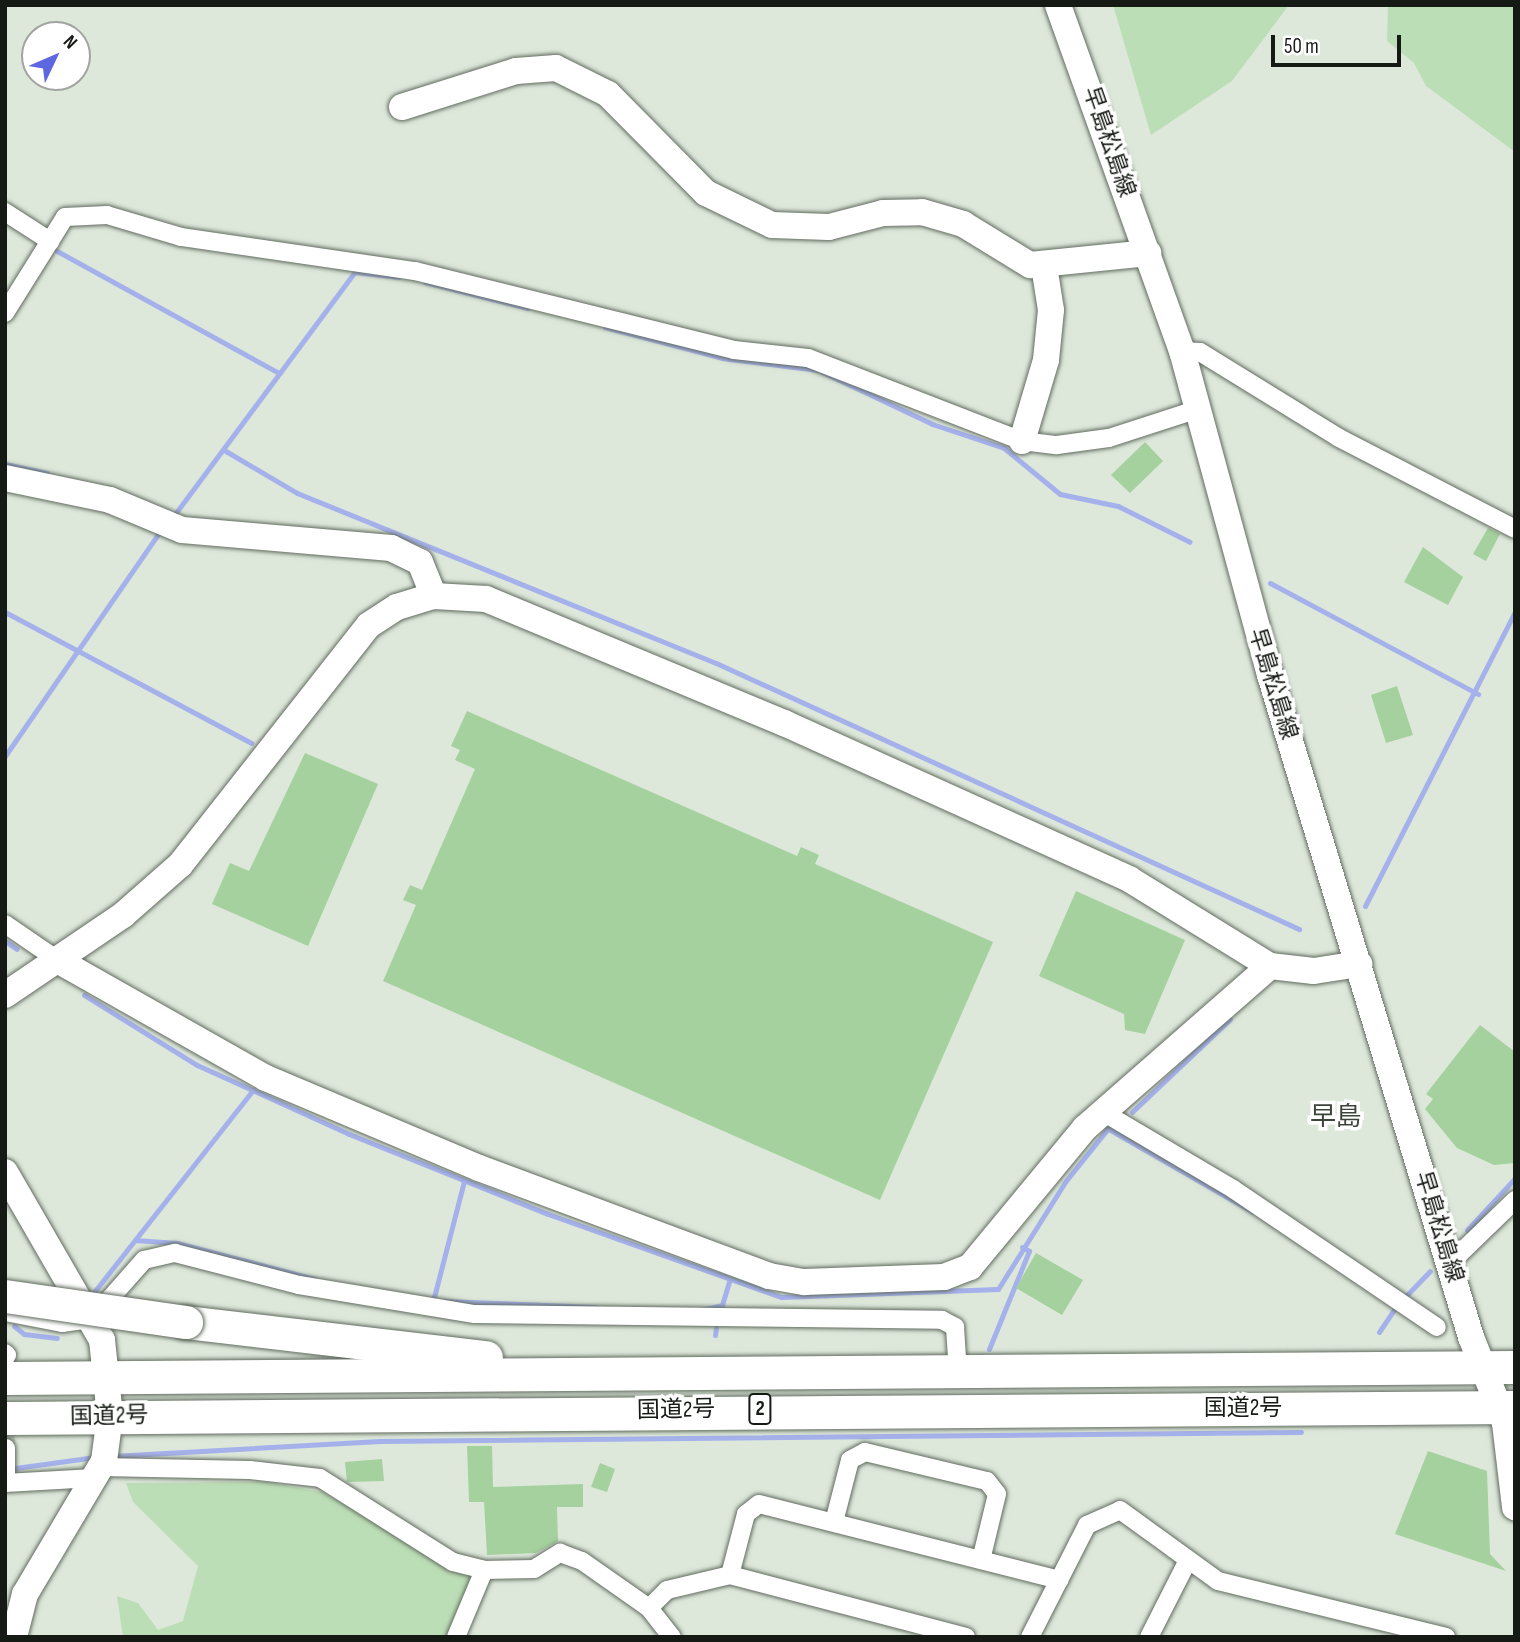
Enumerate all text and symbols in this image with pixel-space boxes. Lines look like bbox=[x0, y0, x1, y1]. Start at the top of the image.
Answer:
north arrow bbox=[21, 21, 91, 91]
scale bar bbox=[1275, 21, 1404, 65]
text: N bbox=[58, 31, 82, 54]
text: 50 m bbox=[1284, 34, 1319, 59]
street label: 早島松島線 bbox=[1077, 83, 1141, 201]
street label: 早島松島線 bbox=[1243, 625, 1303, 743]
district label: 早島 bbox=[1310, 1102, 1362, 1134]
street label: 早島松島線 bbox=[1409, 1168, 1469, 1286]
road number: 2 bbox=[748, 1392, 772, 1426]
street label: 国道2号 bbox=[1204, 1394, 1282, 1422]
street label: 国道2号 bbox=[637, 1396, 715, 1424]
street label: 国道2号 bbox=[70, 1402, 148, 1430]

